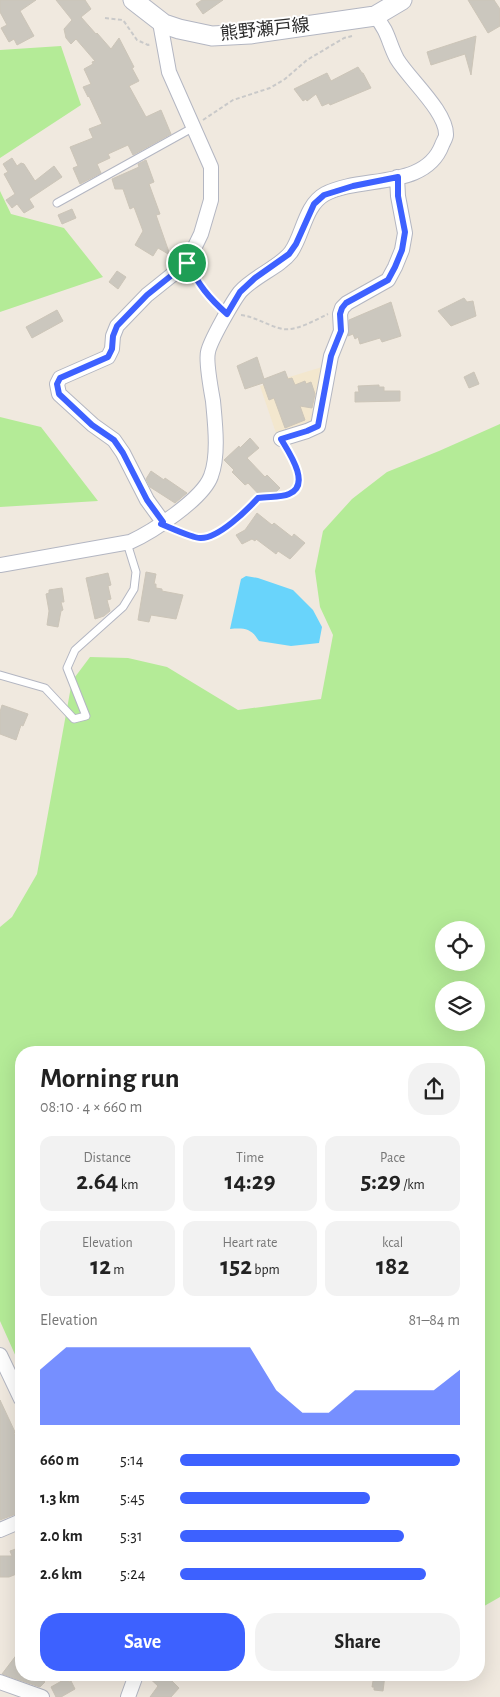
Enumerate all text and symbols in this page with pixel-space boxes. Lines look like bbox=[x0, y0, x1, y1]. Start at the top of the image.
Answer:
street label: 熊野瀬戸線 bbox=[219, 14, 311, 44]
pin bbox=[166, 242, 208, 284]
icon: arrive bbox=[173, 249, 201, 277]
map controls bbox=[435, 921, 485, 1031]
button: locate bbox=[435, 921, 485, 971]
button: layers bbox=[435, 981, 485, 1031]
button: share bbox=[408, 1063, 460, 1115]
text: Morning run bbox=[40, 1065, 180, 1093]
text: 08:10 · 4 × 660 m bbox=[40, 1099, 142, 1115]
text: Distance bbox=[84, 1151, 131, 1165]
text: Time bbox=[236, 1151, 264, 1165]
text: Pace bbox=[380, 1151, 405, 1165]
text: 2.64 bbox=[76, 1169, 118, 1194]
text: 14:29 bbox=[224, 1169, 276, 1194]
text: 5:29 bbox=[361, 1169, 401, 1194]
text: km bbox=[118, 1178, 138, 1192]
text: /km bbox=[401, 1178, 425, 1192]
text: Elevation bbox=[82, 1236, 133, 1250]
text: Heart rate bbox=[223, 1236, 277, 1250]
text: kcal bbox=[382, 1236, 403, 1250]
text: 12 bbox=[90, 1254, 111, 1279]
text: 152 bbox=[220, 1254, 252, 1279]
text: 182 bbox=[376, 1254, 409, 1279]
text: m bbox=[111, 1263, 124, 1277]
text: bpm bbox=[252, 1263, 280, 1277]
text: Elevation bbox=[40, 1312, 98, 1328]
text: 81–84 m bbox=[409, 1312, 460, 1328]
text: 660 m bbox=[40, 1452, 79, 1468]
text: 5:14 bbox=[120, 1452, 144, 1468]
text: 1.3 km bbox=[40, 1490, 80, 1506]
text: 5:45 bbox=[120, 1490, 145, 1506]
text: 2.0 km bbox=[40, 1528, 83, 1544]
text: 5:31 bbox=[120, 1528, 142, 1544]
text: 2.6 km bbox=[40, 1566, 82, 1582]
text: 5:24 bbox=[120, 1566, 145, 1582]
button: Save bbox=[40, 1613, 245, 1671]
button: Share bbox=[255, 1613, 460, 1671]

